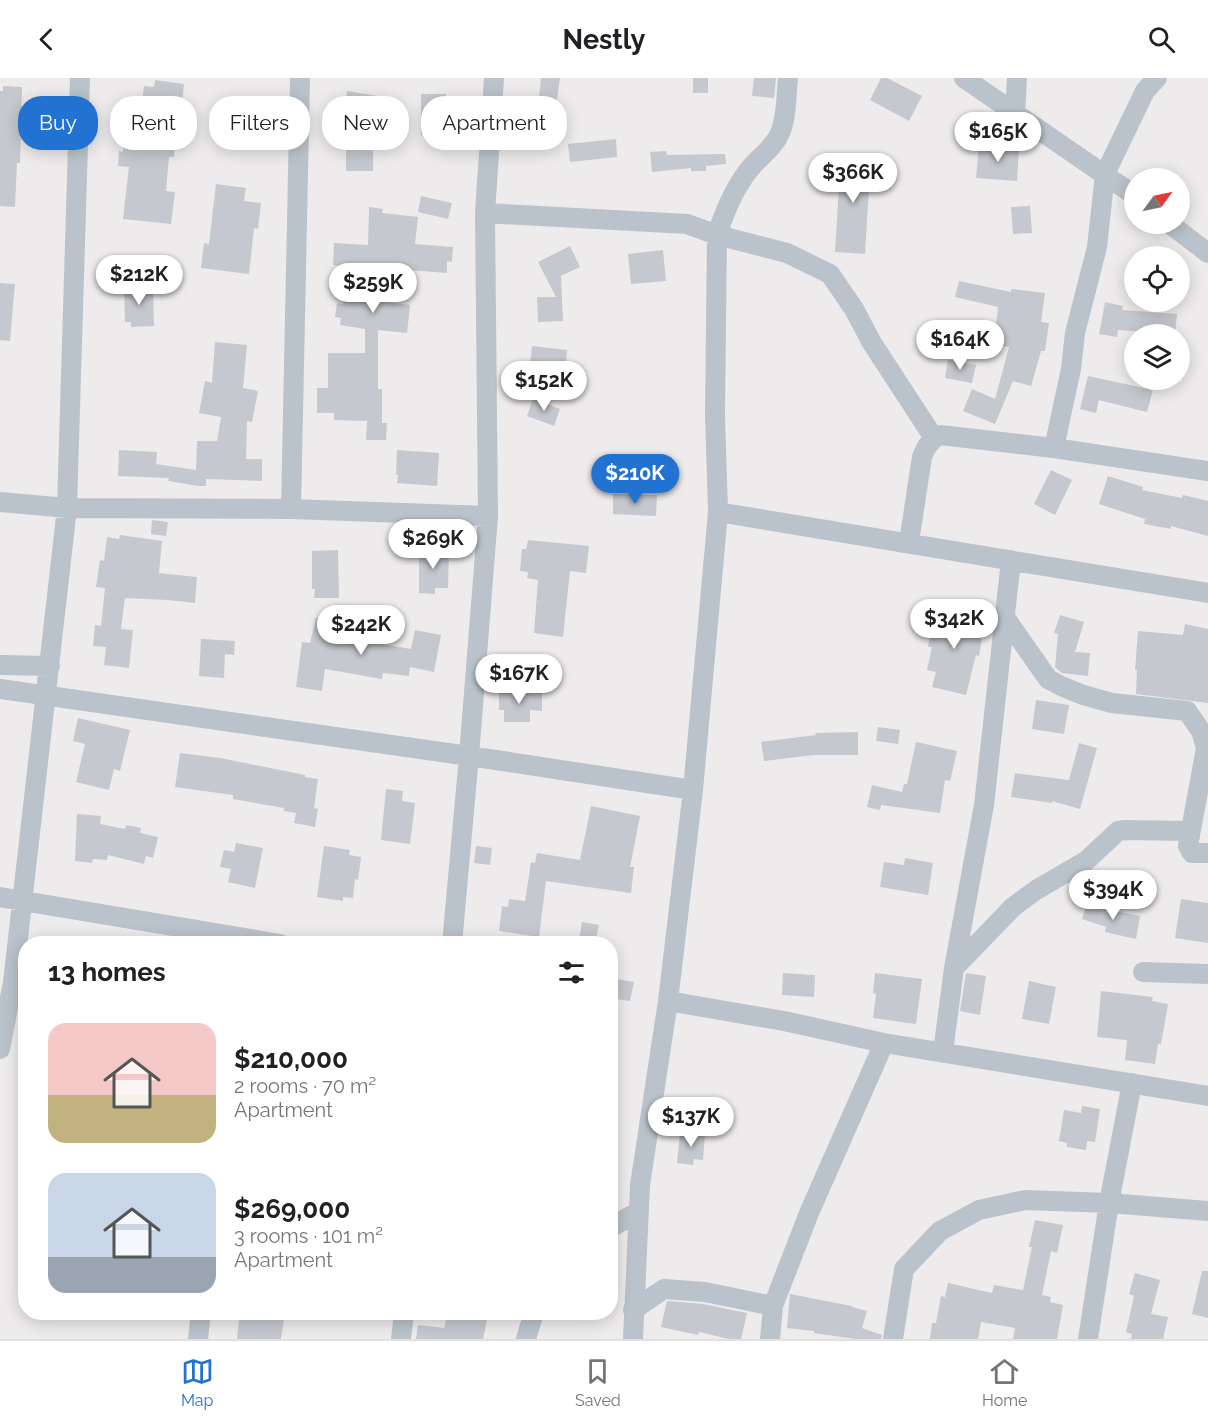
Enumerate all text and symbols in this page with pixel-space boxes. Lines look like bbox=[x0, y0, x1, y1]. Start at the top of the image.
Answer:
icon: back bbox=[30, 23, 63, 56]
icon: search bbox=[1145, 23, 1178, 56]
text: Nestly bbox=[563, 24, 645, 55]
chip: Buy bbox=[18, 96, 98, 150]
chip: Rent bbox=[110, 96, 197, 150]
chip: Filters bbox=[209, 96, 310, 150]
chip: New bbox=[322, 96, 409, 150]
chip: Apartment bbox=[421, 96, 567, 150]
pin: $165K bbox=[956, 112, 1040, 163]
text: $165K bbox=[968, 119, 1028, 143]
pin: $366K bbox=[811, 153, 895, 204]
text: $366K bbox=[822, 160, 884, 184]
north arrow bbox=[1124, 168, 1190, 234]
map controls bbox=[1124, 168, 1190, 390]
button: locate bbox=[1124, 246, 1190, 312]
pin: $212K bbox=[97, 255, 181, 306]
text: $212K bbox=[110, 262, 168, 286]
pin: $259K bbox=[331, 263, 415, 314]
text: $259K bbox=[343, 270, 403, 294]
pin: $164K bbox=[918, 320, 1002, 371]
button: layers bbox=[1124, 324, 1190, 390]
text: $164K bbox=[930, 327, 990, 351]
pin: $152K bbox=[502, 361, 586, 412]
text: $152K bbox=[515, 368, 573, 392]
pin: $210K bbox=[593, 454, 677, 505]
text: $210K bbox=[605, 461, 665, 485]
pin: $269K bbox=[391, 519, 475, 570]
text: $269K bbox=[402, 526, 464, 550]
pin: $342K bbox=[912, 599, 996, 650]
pin: $242K bbox=[319, 605, 403, 656]
text: $342K bbox=[924, 606, 984, 630]
text: $242K bbox=[331, 612, 391, 636]
pin: $167K bbox=[477, 654, 561, 705]
text: $167K bbox=[489, 661, 549, 685]
pin: $394K bbox=[1071, 870, 1155, 921]
text: $394K bbox=[1083, 877, 1143, 901]
icon: filters bbox=[555, 956, 588, 989]
text: 13 homes bbox=[48, 957, 166, 987]
text: $210,000 bbox=[234, 1044, 348, 1074]
icon: home bbox=[96, 1047, 168, 1119]
text: 2 rooms · 70 m² bbox=[234, 1074, 376, 1098]
pin: $137K bbox=[649, 1097, 733, 1148]
text: Apartment bbox=[234, 1098, 333, 1122]
text: $137K bbox=[662, 1104, 720, 1128]
text: $269,000 bbox=[234, 1194, 350, 1224]
icon: home bbox=[96, 1197, 168, 1269]
text: 3 rooms · 101 m² bbox=[234, 1224, 383, 1248]
text: Apartment bbox=[234, 1248, 333, 1272]
tab: Map bbox=[181, 1355, 214, 1410]
tab: Saved bbox=[575, 1355, 621, 1410]
tab: Home bbox=[982, 1355, 1027, 1410]

